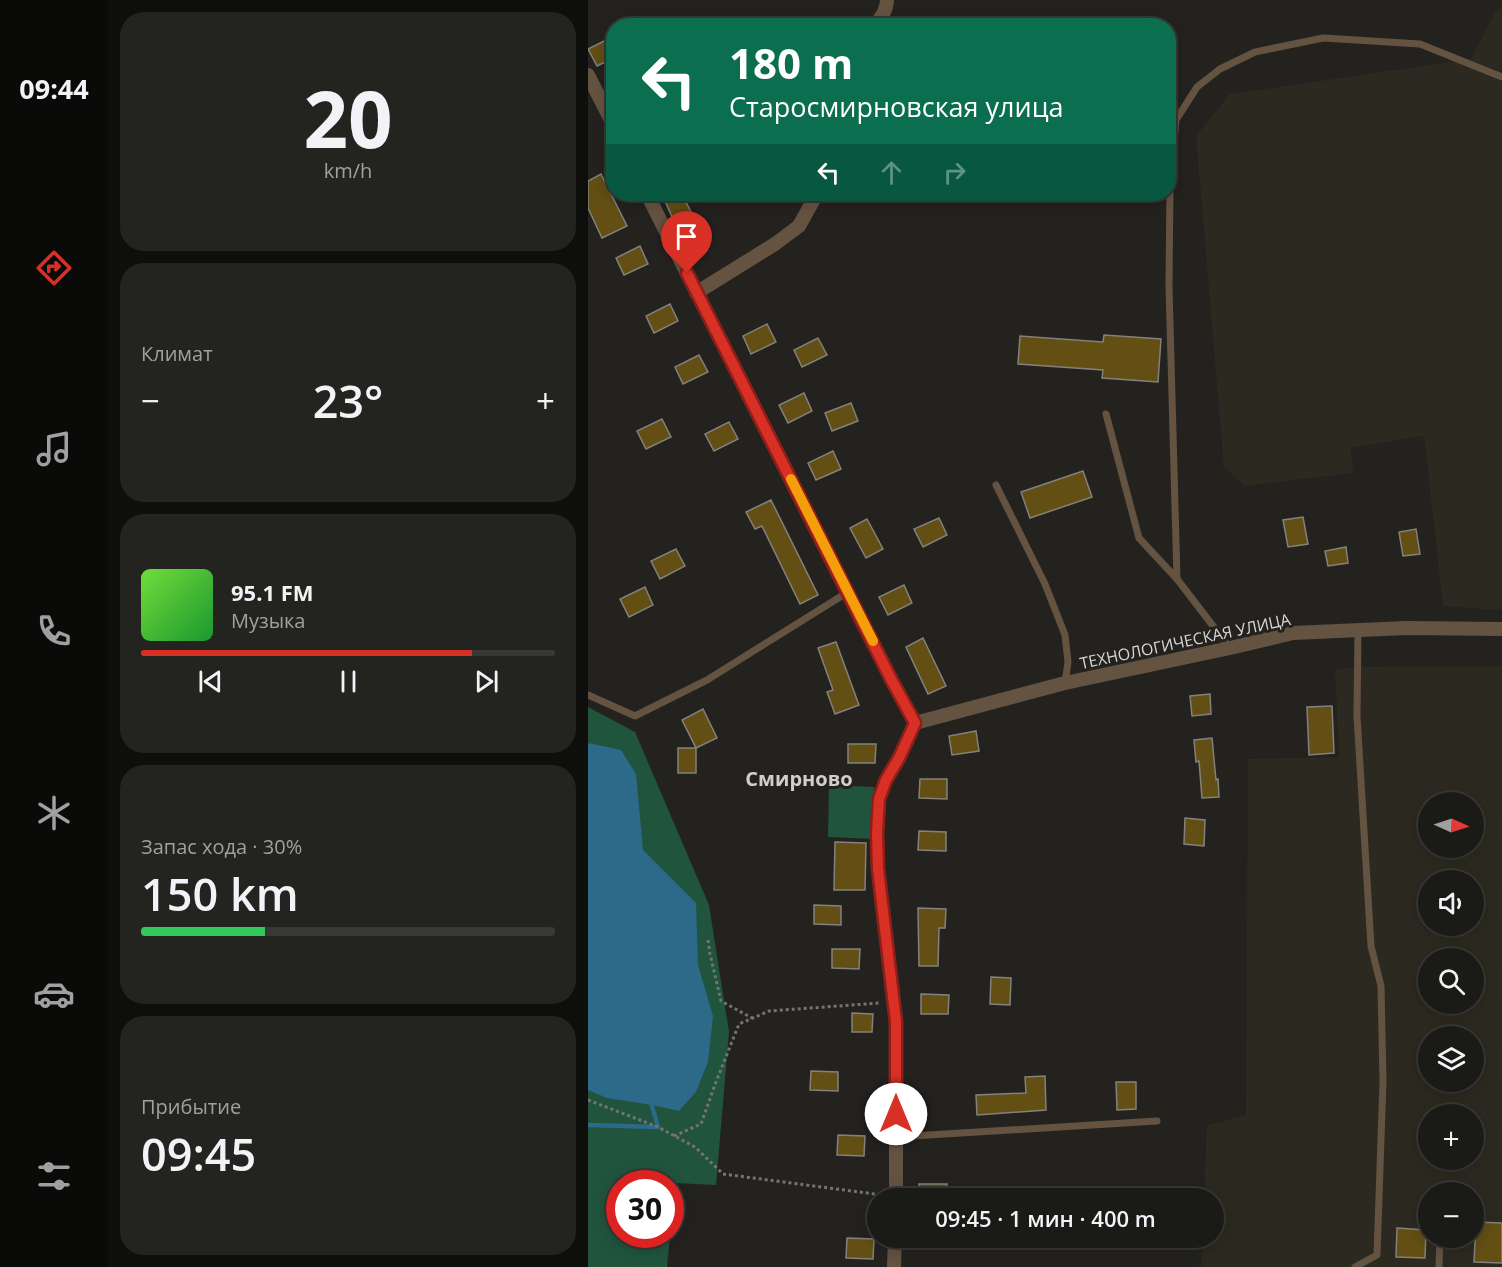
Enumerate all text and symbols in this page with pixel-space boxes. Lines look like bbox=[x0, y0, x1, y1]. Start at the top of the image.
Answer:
text: 180 m bbox=[729, 34, 853, 91]
icon: left bbox=[630, 42, 708, 120]
text: 20 bbox=[303, 65, 393, 171]
text: 09:44 bbox=[19, 70, 89, 107]
text: Старосмирновская улица bbox=[729, 88, 1064, 125]
icon: left bbox=[812, 156, 845, 189]
icon: ahead bbox=[875, 156, 908, 189]
icon: right bbox=[938, 156, 971, 189]
text: km/h bbox=[324, 157, 372, 184]
pin bbox=[661, 211, 712, 273]
icon: arrive bbox=[670, 220, 703, 253]
icon: directions bbox=[33, 247, 75, 289]
text: Климат bbox=[141, 340, 213, 367]
text: 23° bbox=[313, 370, 383, 431]
text: − bbox=[141, 378, 160, 423]
text: + bbox=[536, 378, 555, 423]
icon: music bbox=[33, 428, 75, 470]
text: 95.1 FM bbox=[231, 577, 314, 607]
text: Музыка bbox=[231, 607, 305, 634]
street label: ТЕХНОЛОГИЧЕСКАЯ УЛИЦА bbox=[1078, 608, 1293, 674]
icon: phone bbox=[33, 610, 75, 652]
icon: previous bbox=[194, 665, 227, 698]
icon: pause bbox=[332, 665, 365, 698]
icon: next bbox=[470, 665, 503, 698]
district label: Смирново bbox=[745, 765, 853, 792]
icon: climate bbox=[33, 792, 75, 834]
north arrow bbox=[1418, 792, 1484, 858]
map controls bbox=[1418, 792, 1484, 1248]
text: Запас хода · 30% bbox=[141, 833, 302, 860]
text: 150 km bbox=[141, 863, 299, 924]
button: sound bbox=[1418, 870, 1484, 936]
button: search bbox=[1418, 948, 1484, 1014]
icon: car bbox=[33, 973, 75, 1015]
button: layers bbox=[1418, 1026, 1484, 1092]
position arrow bbox=[864, 1082, 928, 1146]
text: Прибытие bbox=[141, 1093, 241, 1120]
button: + bbox=[1418, 1104, 1484, 1170]
text: 09:45 bbox=[141, 1123, 256, 1184]
icon: filters bbox=[33, 1155, 75, 1197]
speed limit sign: 30 bbox=[606, 1170, 684, 1248]
button: − bbox=[1418, 1182, 1484, 1248]
text: 09:45 · 1 мин · 400 m bbox=[935, 1203, 1156, 1233]

